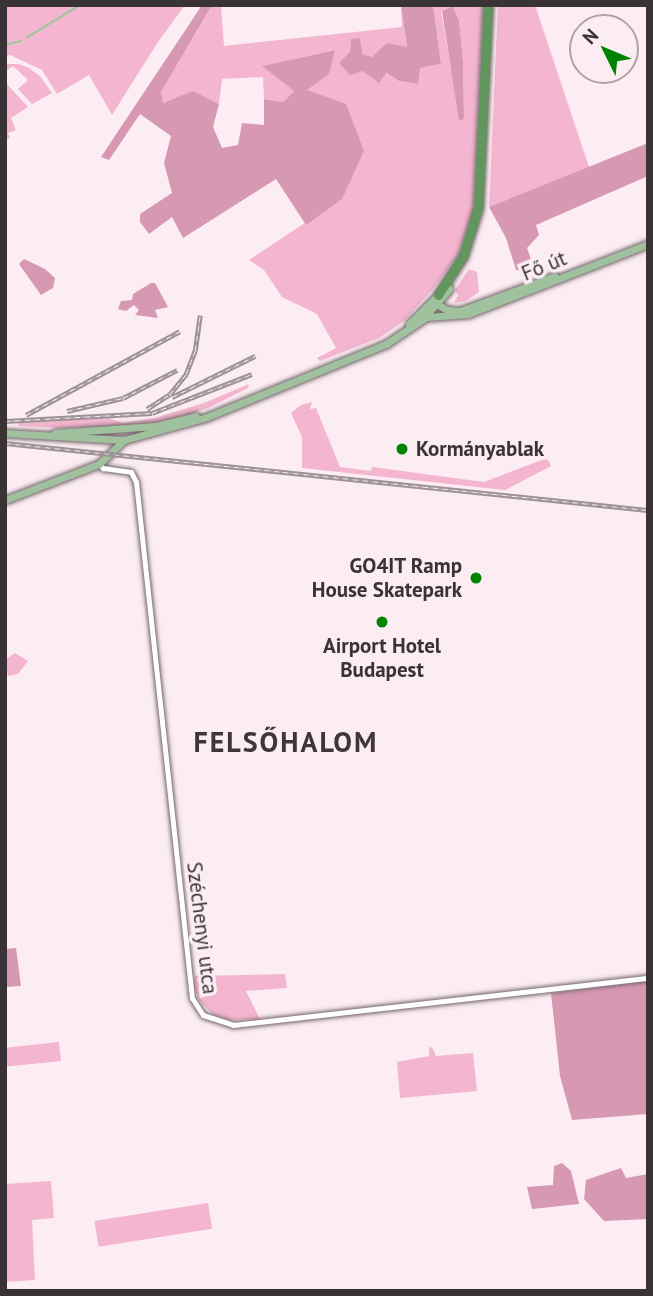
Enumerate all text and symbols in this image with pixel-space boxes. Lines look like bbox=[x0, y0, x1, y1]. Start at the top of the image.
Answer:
north arrow bbox=[569, 14, 639, 84]
text: N bbox=[577, 23, 603, 49]
street label: Fő út bbox=[518, 246, 570, 286]
place label: Kormányablak bbox=[416, 436, 544, 462]
marker: Kormányablak bbox=[394, 441, 410, 457]
place label: GO4IT Ramp House Skatepark bbox=[312, 553, 462, 603]
marker: GO4IT Ramp House Skatepark bbox=[468, 570, 484, 586]
marker: Airport Hotel Budapest bbox=[374, 614, 390, 630]
place label: Airport Hotel Budapest bbox=[323, 633, 441, 683]
district label: FELSŐHALOM bbox=[195, 725, 377, 759]
street label: Széchenyi utca bbox=[181, 861, 223, 995]

